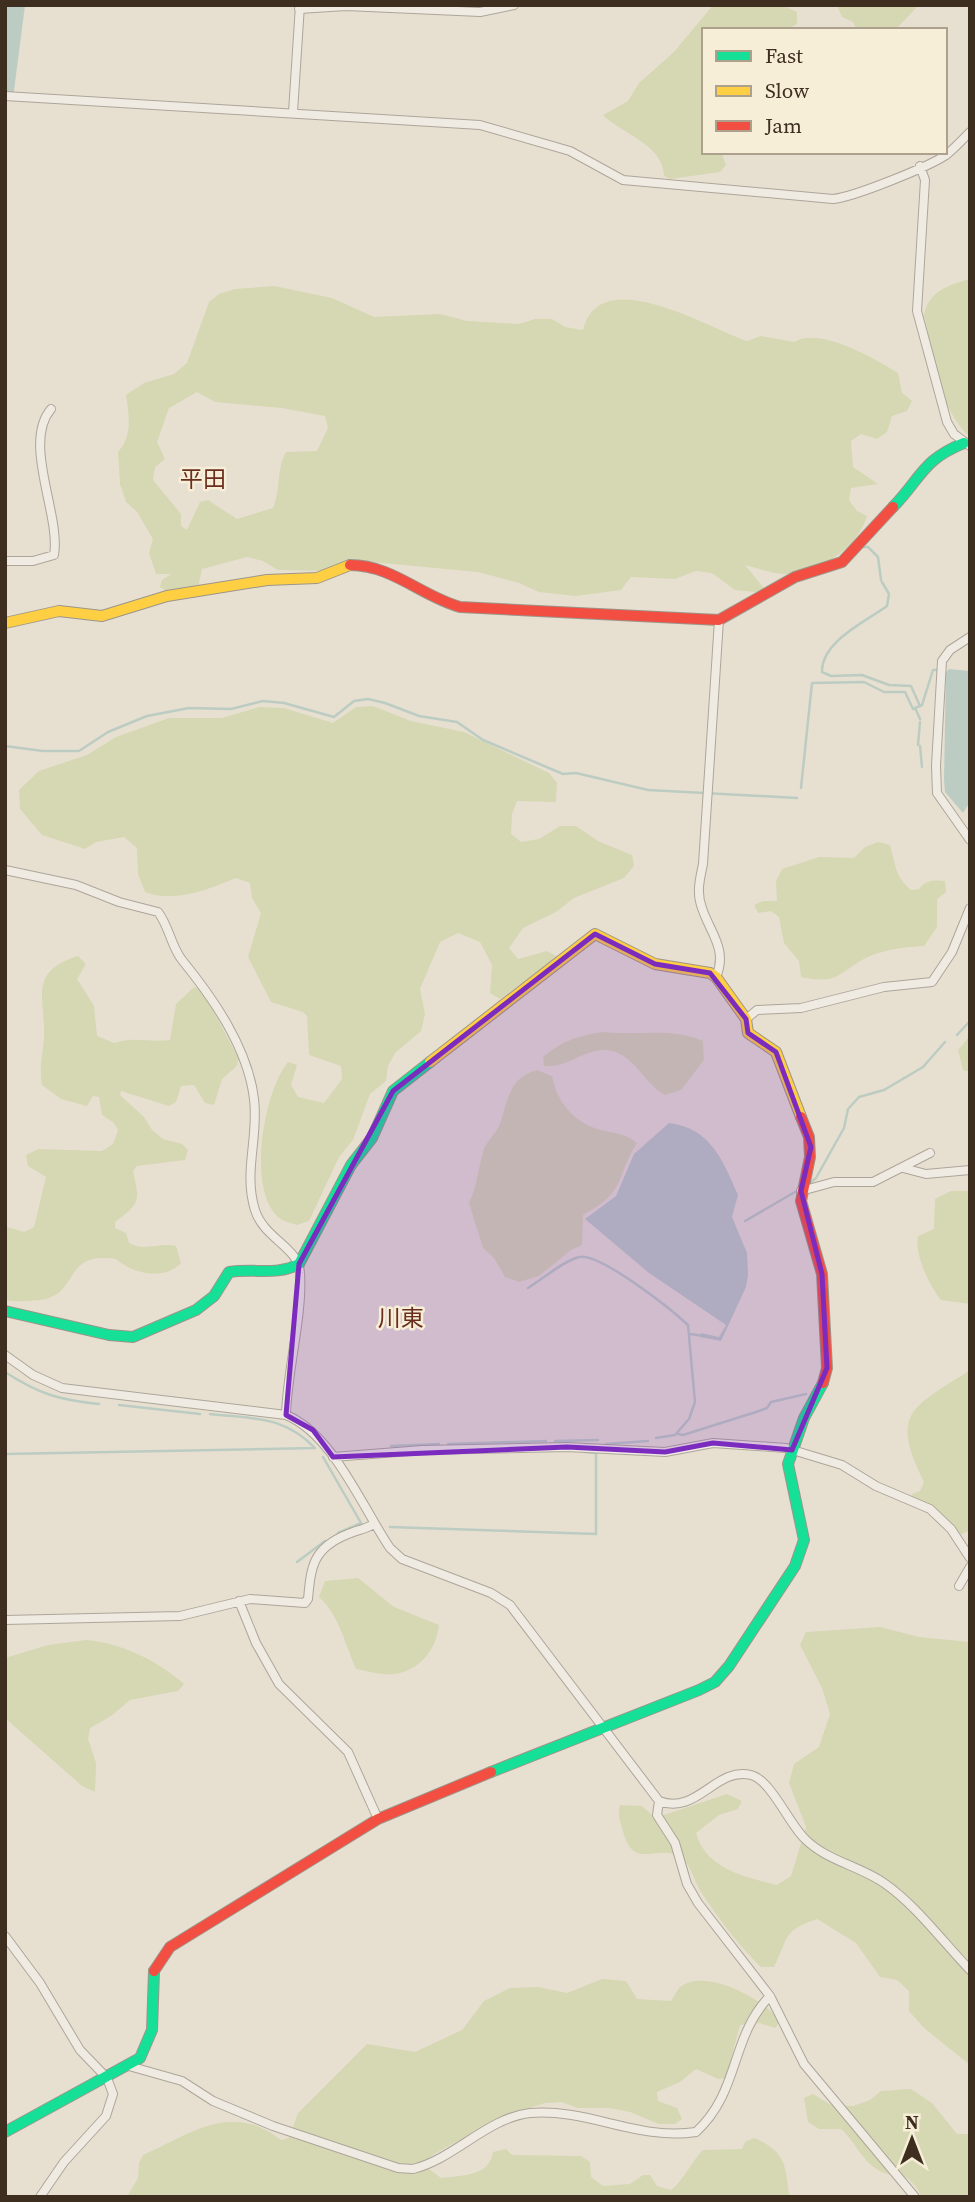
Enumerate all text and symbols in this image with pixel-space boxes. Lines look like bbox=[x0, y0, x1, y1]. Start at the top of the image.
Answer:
legend bbox=[702, 28, 947, 154]
text: Fast bbox=[765, 41, 803, 70]
text: Slow bbox=[765, 76, 809, 105]
text: Jam bbox=[764, 111, 802, 140]
district label: 平田 bbox=[180, 463, 226, 495]
district label: 川東 bbox=[378, 1302, 424, 1334]
north arrow bbox=[877, 2104, 947, 2174]
text: N bbox=[905, 2109, 919, 2135]

